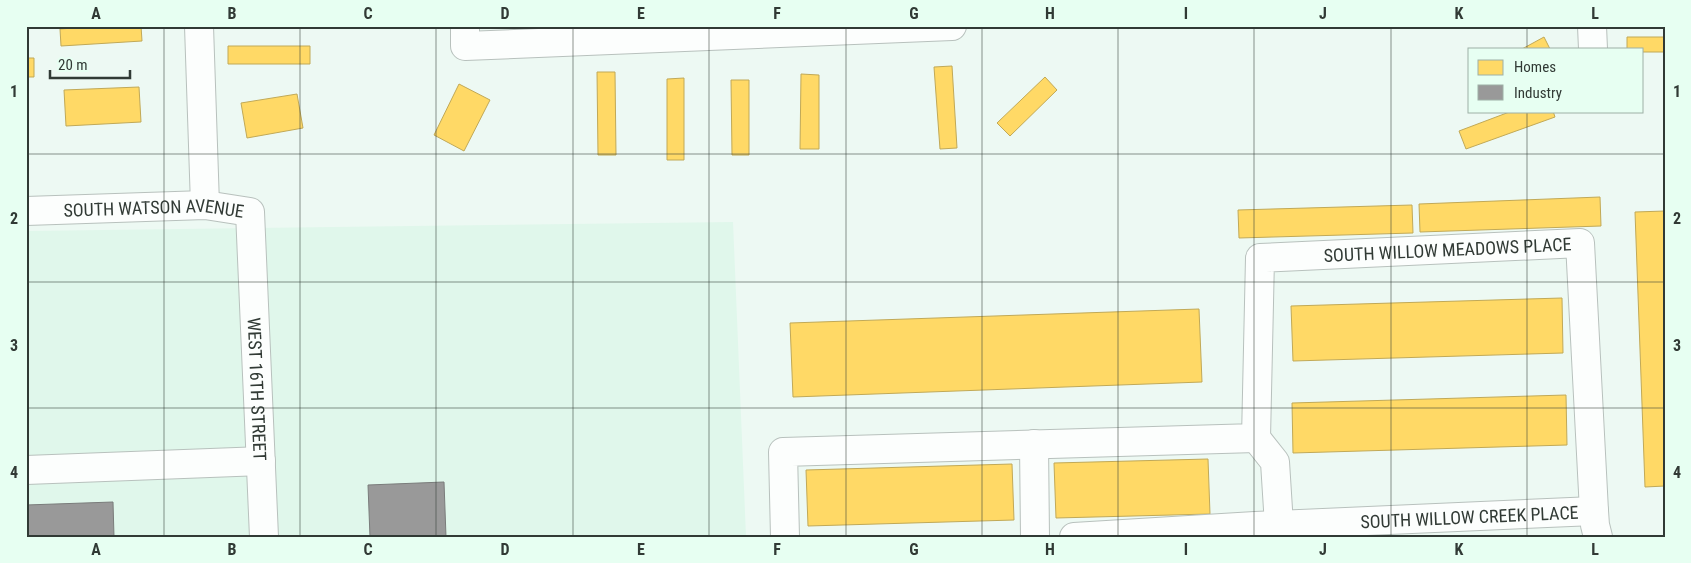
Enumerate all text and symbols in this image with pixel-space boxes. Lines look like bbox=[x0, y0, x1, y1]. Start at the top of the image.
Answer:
text: A bbox=[91, 4, 101, 23]
text: B bbox=[228, 4, 237, 23]
text: C bbox=[363, 4, 373, 23]
text: D bbox=[500, 4, 510, 23]
text: E bbox=[637, 4, 645, 23]
text: F bbox=[773, 4, 781, 23]
text: G bbox=[909, 4, 919, 23]
text: H bbox=[1045, 4, 1055, 23]
text: I bbox=[1184, 4, 1188, 23]
text: J bbox=[1319, 4, 1327, 23]
text: K bbox=[1455, 4, 1464, 23]
text: L bbox=[1591, 4, 1599, 23]
scale bar bbox=[50, 48, 130, 80]
legend bbox=[1468, 48, 1644, 112]
text: 20 m bbox=[58, 56, 88, 74]
text: Homes bbox=[1514, 58, 1556, 76]
text: 1 bbox=[10, 82, 18, 101]
text: 1 bbox=[1673, 82, 1681, 101]
text: Industry bbox=[1514, 84, 1562, 102]
street label: SOUTH WATSON AVENUE bbox=[63, 194, 246, 221]
text: 2 bbox=[10, 209, 18, 228]
text: 2 bbox=[1673, 209, 1681, 228]
street label: SOUTH WILLOW MEADOWS PLACE bbox=[1323, 233, 1572, 266]
street label: WEST 16TH STREET bbox=[244, 317, 271, 461]
text: 3 bbox=[10, 336, 18, 355]
text: 3 bbox=[1673, 336, 1681, 355]
text: 4 bbox=[10, 463, 18, 482]
text: 4 bbox=[1673, 463, 1681, 482]
street label: SOUTH WILLOW CREEK PLACE bbox=[1360, 501, 1579, 532]
text: A bbox=[91, 540, 101, 559]
text: B bbox=[228, 540, 237, 559]
text: C bbox=[363, 540, 373, 559]
text: D bbox=[500, 540, 510, 559]
text: E bbox=[637, 540, 645, 559]
text: F bbox=[773, 540, 781, 559]
text: G bbox=[909, 540, 919, 559]
text: H bbox=[1045, 540, 1055, 559]
text: I bbox=[1184, 540, 1188, 559]
text: J bbox=[1319, 540, 1327, 559]
text: K bbox=[1455, 540, 1464, 559]
text: L bbox=[1591, 540, 1599, 559]

